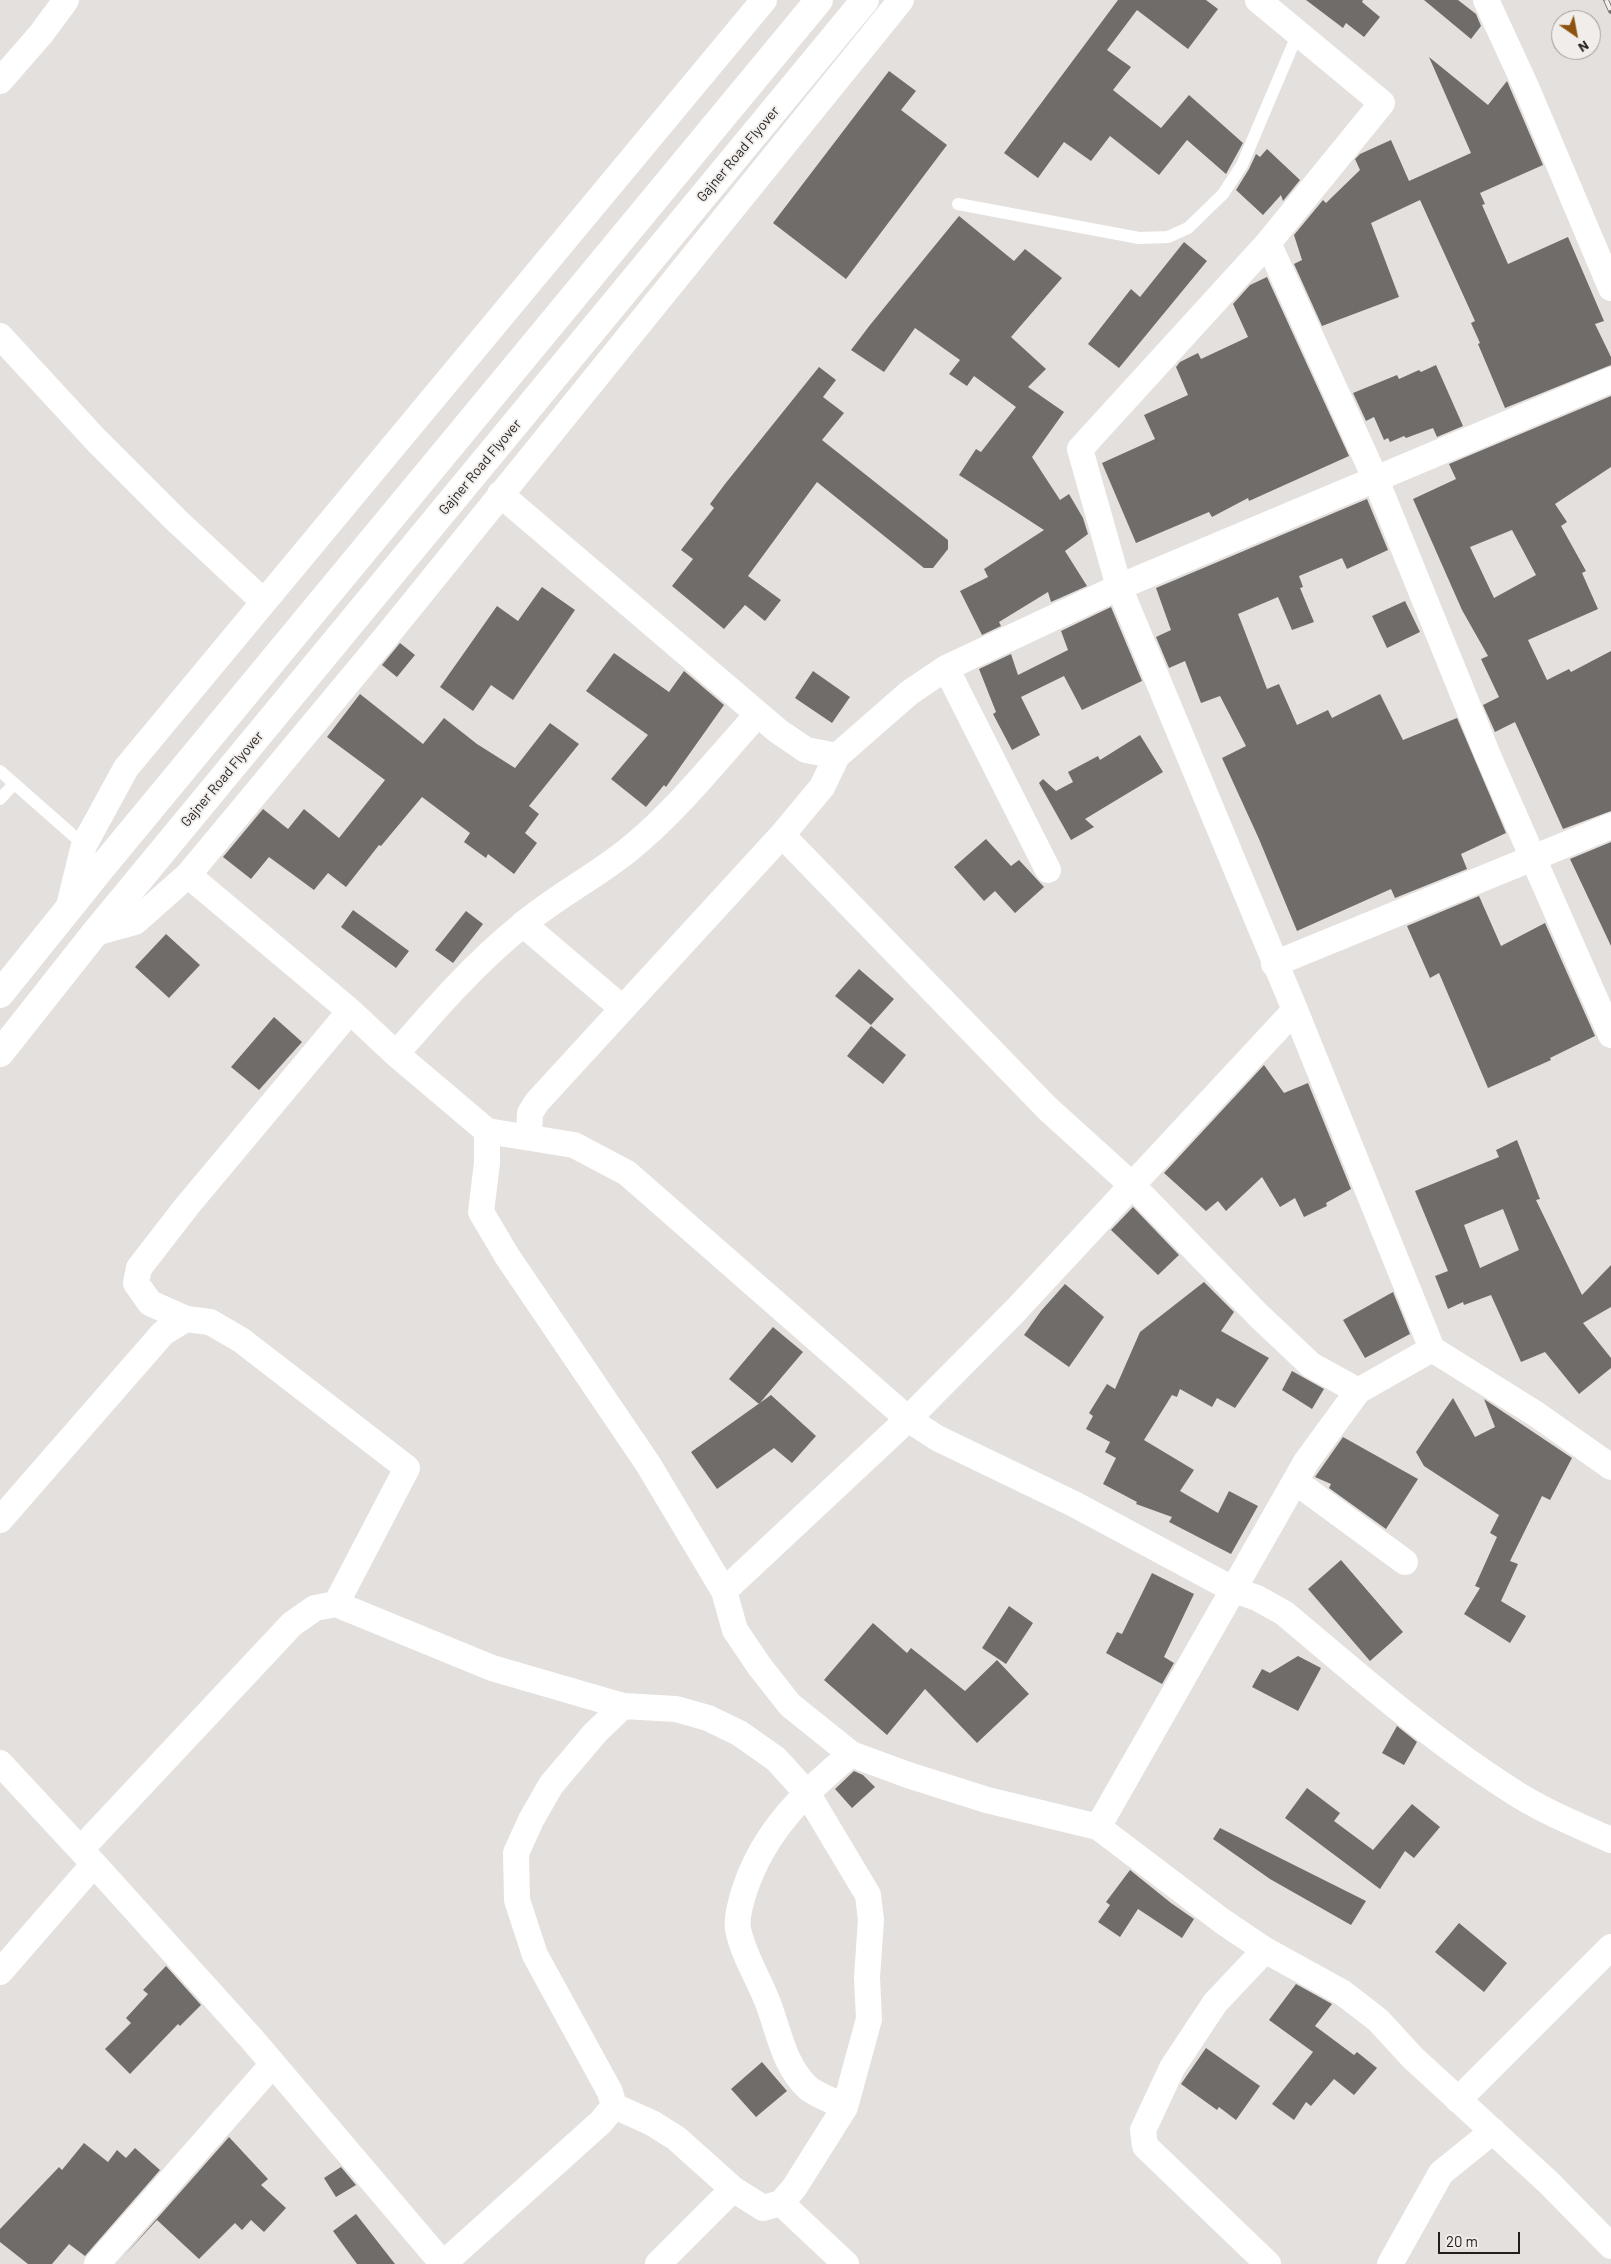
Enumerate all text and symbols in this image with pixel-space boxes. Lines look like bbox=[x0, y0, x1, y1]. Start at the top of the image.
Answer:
north arrow bbox=[1551, 10, 1601, 60]
text: N bbox=[1575, 37, 1592, 57]
street label: Gajner Road Flyover bbox=[693, 103, 783, 205]
street label: Gajner Road Flyover bbox=[435, 416, 525, 518]
street label: Gajner Road Flyover bbox=[177, 728, 267, 830]
scale bar bbox=[1441, 2222, 1524, 2254]
text: 20 m bbox=[1446, 2232, 1478, 2250]

